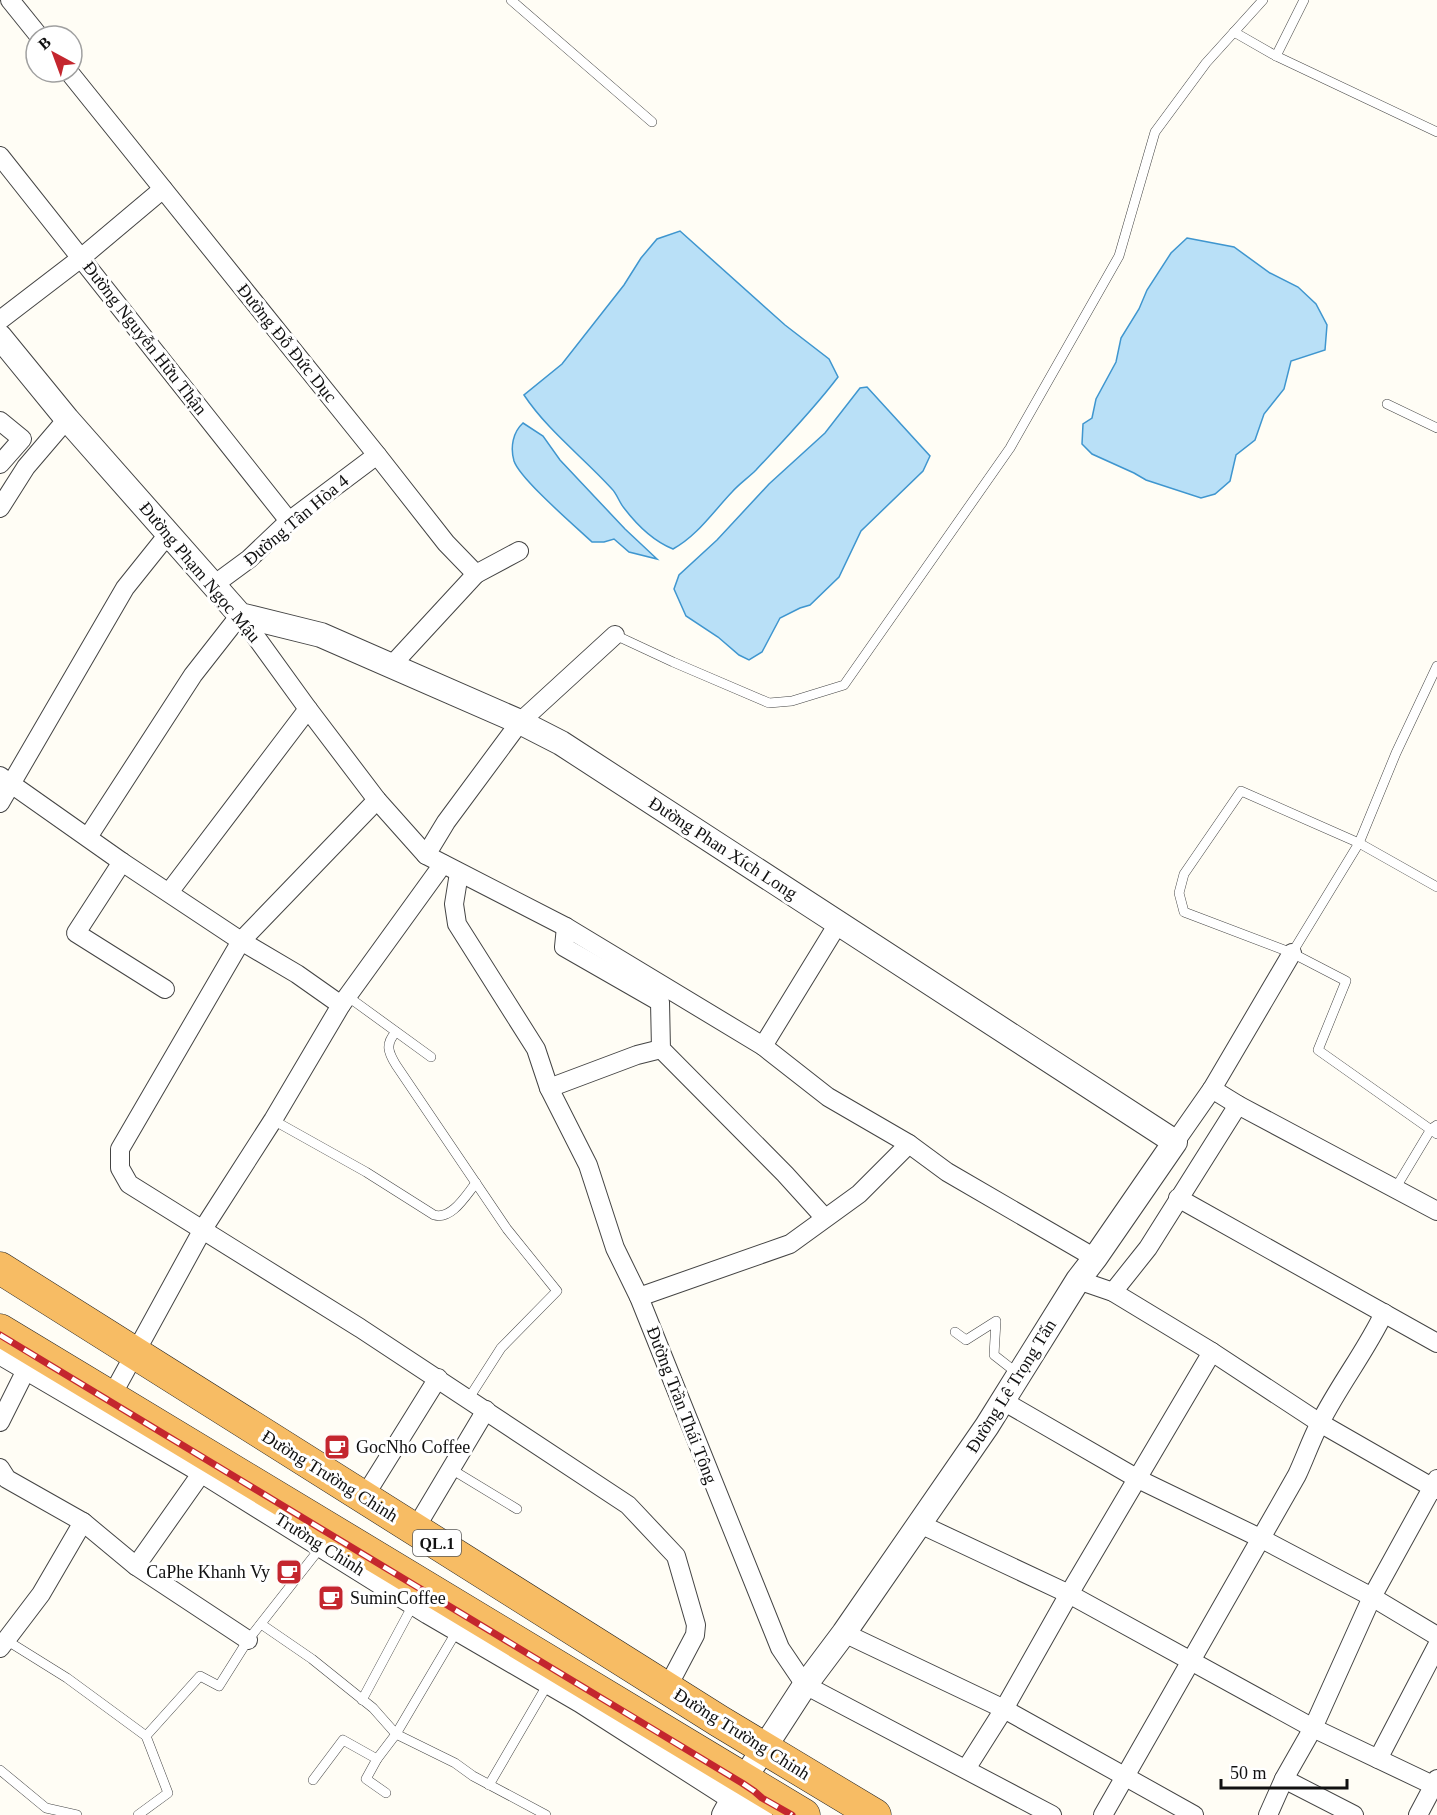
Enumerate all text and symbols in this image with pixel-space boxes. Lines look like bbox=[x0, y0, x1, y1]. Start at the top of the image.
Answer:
north arrow bbox=[24, 24, 84, 84]
text: B bbox=[35, 33, 54, 53]
street label: Đường Nguyễn Hữu Thận bbox=[79, 257, 211, 419]
street label: Đường Đỗ Đức Dục bbox=[233, 280, 341, 406]
street label: Đường Tân Hòa 4 bbox=[240, 470, 352, 570]
street label: Đường Phạm Ngọc Mậu bbox=[136, 498, 264, 646]
street label: Đường Phan Xích Long bbox=[645, 793, 801, 903]
street label: Đường Lê Trọng Tấn bbox=[962, 1316, 1060, 1456]
street label: Đường Trần Thái Tông bbox=[643, 1323, 721, 1487]
street label: Đường Trường Chinh bbox=[258, 1426, 402, 1526]
cafe icon: GocNho Coffee bbox=[322, 1432, 352, 1462]
place label: GocNho Coffee bbox=[356, 1437, 470, 1457]
street label: Trường Chinh bbox=[271, 1508, 369, 1580]
road number: QL.1 bbox=[413, 1530, 461, 1556]
cafe icon: CaPhe Khanh Vy bbox=[274, 1557, 304, 1587]
place label: CaPhe Khanh Vy bbox=[146, 1562, 270, 1582]
cafe icon: SuminCoffee bbox=[316, 1583, 346, 1613]
place label: SuminCoffee bbox=[350, 1588, 446, 1608]
street label: Đường Trường Chinh bbox=[670, 1684, 814, 1784]
scale bar bbox=[1221, 1752, 1347, 1790]
text: 50 m bbox=[1230, 1763, 1267, 1783]

